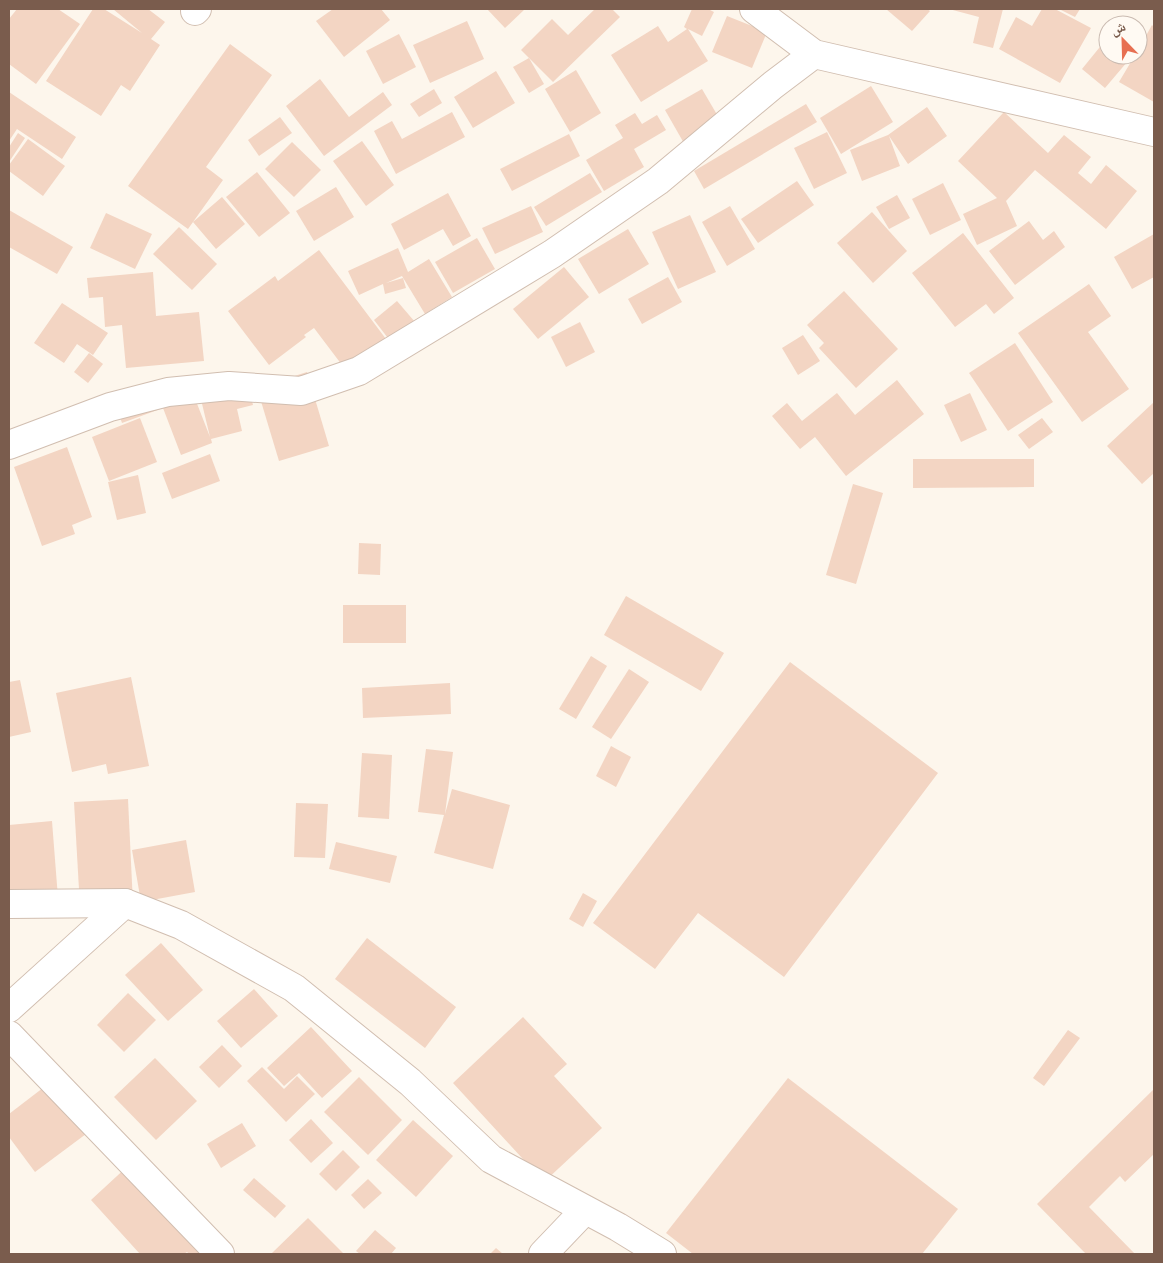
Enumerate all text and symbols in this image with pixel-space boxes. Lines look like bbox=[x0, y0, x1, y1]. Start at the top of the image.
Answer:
north arrow bbox=[1098, 15, 1148, 65]
text: ش bbox=[1108, 17, 1129, 41]

